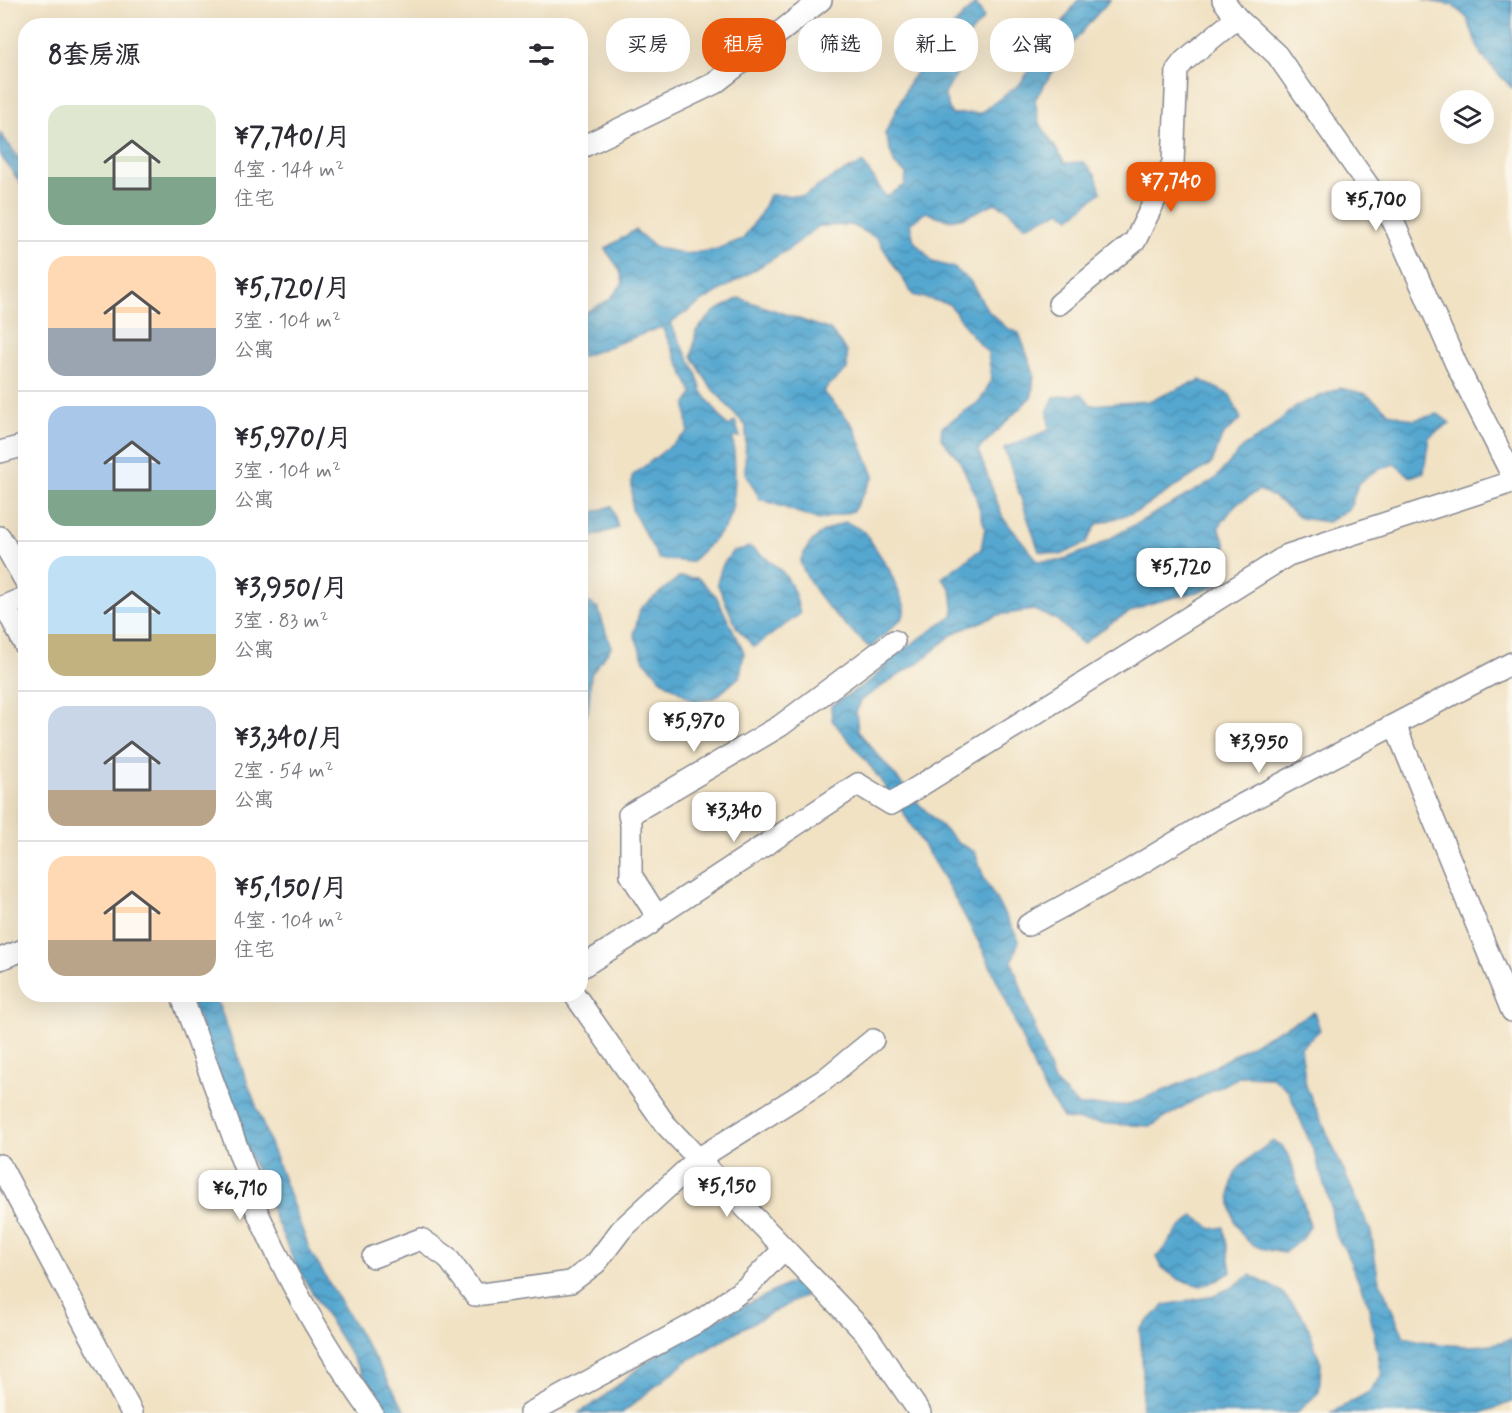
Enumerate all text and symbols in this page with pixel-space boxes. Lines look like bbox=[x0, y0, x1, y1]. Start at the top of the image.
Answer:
chip: 买房 bbox=[606, 18, 690, 72]
chip: 租房 bbox=[702, 18, 786, 72]
chip: 筛选 bbox=[798, 18, 882, 72]
chip: 新上 bbox=[894, 18, 978, 72]
chip: 公寓 bbox=[990, 18, 1074, 72]
icon: filters bbox=[525, 38, 558, 71]
text: 8套房源 bbox=[48, 39, 141, 73]
map controls bbox=[1440, 90, 1494, 144]
button: layers bbox=[1440, 90, 1494, 144]
text: ¥7,740/月 bbox=[234, 121, 351, 155]
icon: home bbox=[96, 129, 168, 201]
text: 4室 · 144 m² bbox=[234, 157, 344, 184]
pin: ¥7,740 bbox=[1122, 162, 1220, 213]
text: ¥7,740 bbox=[1140, 168, 1202, 195]
pin: ¥5,700 bbox=[1327, 181, 1425, 232]
text: 住宅 bbox=[234, 186, 274, 213]
text: ¥5,700 bbox=[1345, 187, 1407, 214]
text: ¥5,720/月 bbox=[234, 272, 351, 306]
icon: home bbox=[96, 280, 168, 352]
text: 3室 · 104 m² bbox=[234, 308, 341, 335]
text: 公寓 bbox=[234, 337, 274, 364]
text: ¥5,970/月 bbox=[234, 422, 352, 456]
icon: home bbox=[96, 430, 168, 502]
text: 3室 · 104 m² bbox=[234, 458, 341, 485]
text: 公寓 bbox=[234, 487, 274, 514]
pin: ¥5,720 bbox=[1132, 548, 1230, 599]
text: ¥5,720 bbox=[1150, 554, 1212, 581]
text: ¥3,950/月 bbox=[234, 572, 348, 606]
icon: home bbox=[96, 580, 168, 652]
text: 3室 · 83 m² bbox=[234, 608, 328, 635]
text: 公寓 bbox=[234, 637, 274, 664]
pin: ¥5,970 bbox=[645, 702, 743, 753]
text: ¥5,970 bbox=[663, 708, 725, 735]
text: ¥3,340/月 bbox=[234, 722, 345, 756]
pin: ¥3,950 bbox=[1210, 723, 1308, 774]
text: ¥3,950 bbox=[1229, 729, 1289, 756]
icon: home bbox=[96, 730, 168, 802]
text: 2室 · 54 m² bbox=[234, 758, 334, 785]
text: 公寓 bbox=[234, 787, 274, 814]
pin: ¥3,340 bbox=[685, 792, 783, 843]
text: ¥3,340 bbox=[706, 798, 762, 825]
text: ¥5,150/月 bbox=[234, 872, 348, 906]
icon: home bbox=[96, 880, 168, 952]
text: 4室 · 104 m² bbox=[234, 908, 343, 935]
text: 住宅 bbox=[234, 937, 274, 964]
pin: ¥5,150 bbox=[678, 1167, 776, 1218]
pin: ¥6,710 bbox=[191, 1170, 289, 1221]
text: ¥5,150 bbox=[698, 1173, 756, 1200]
text: ¥6,710 bbox=[212, 1176, 268, 1203]

